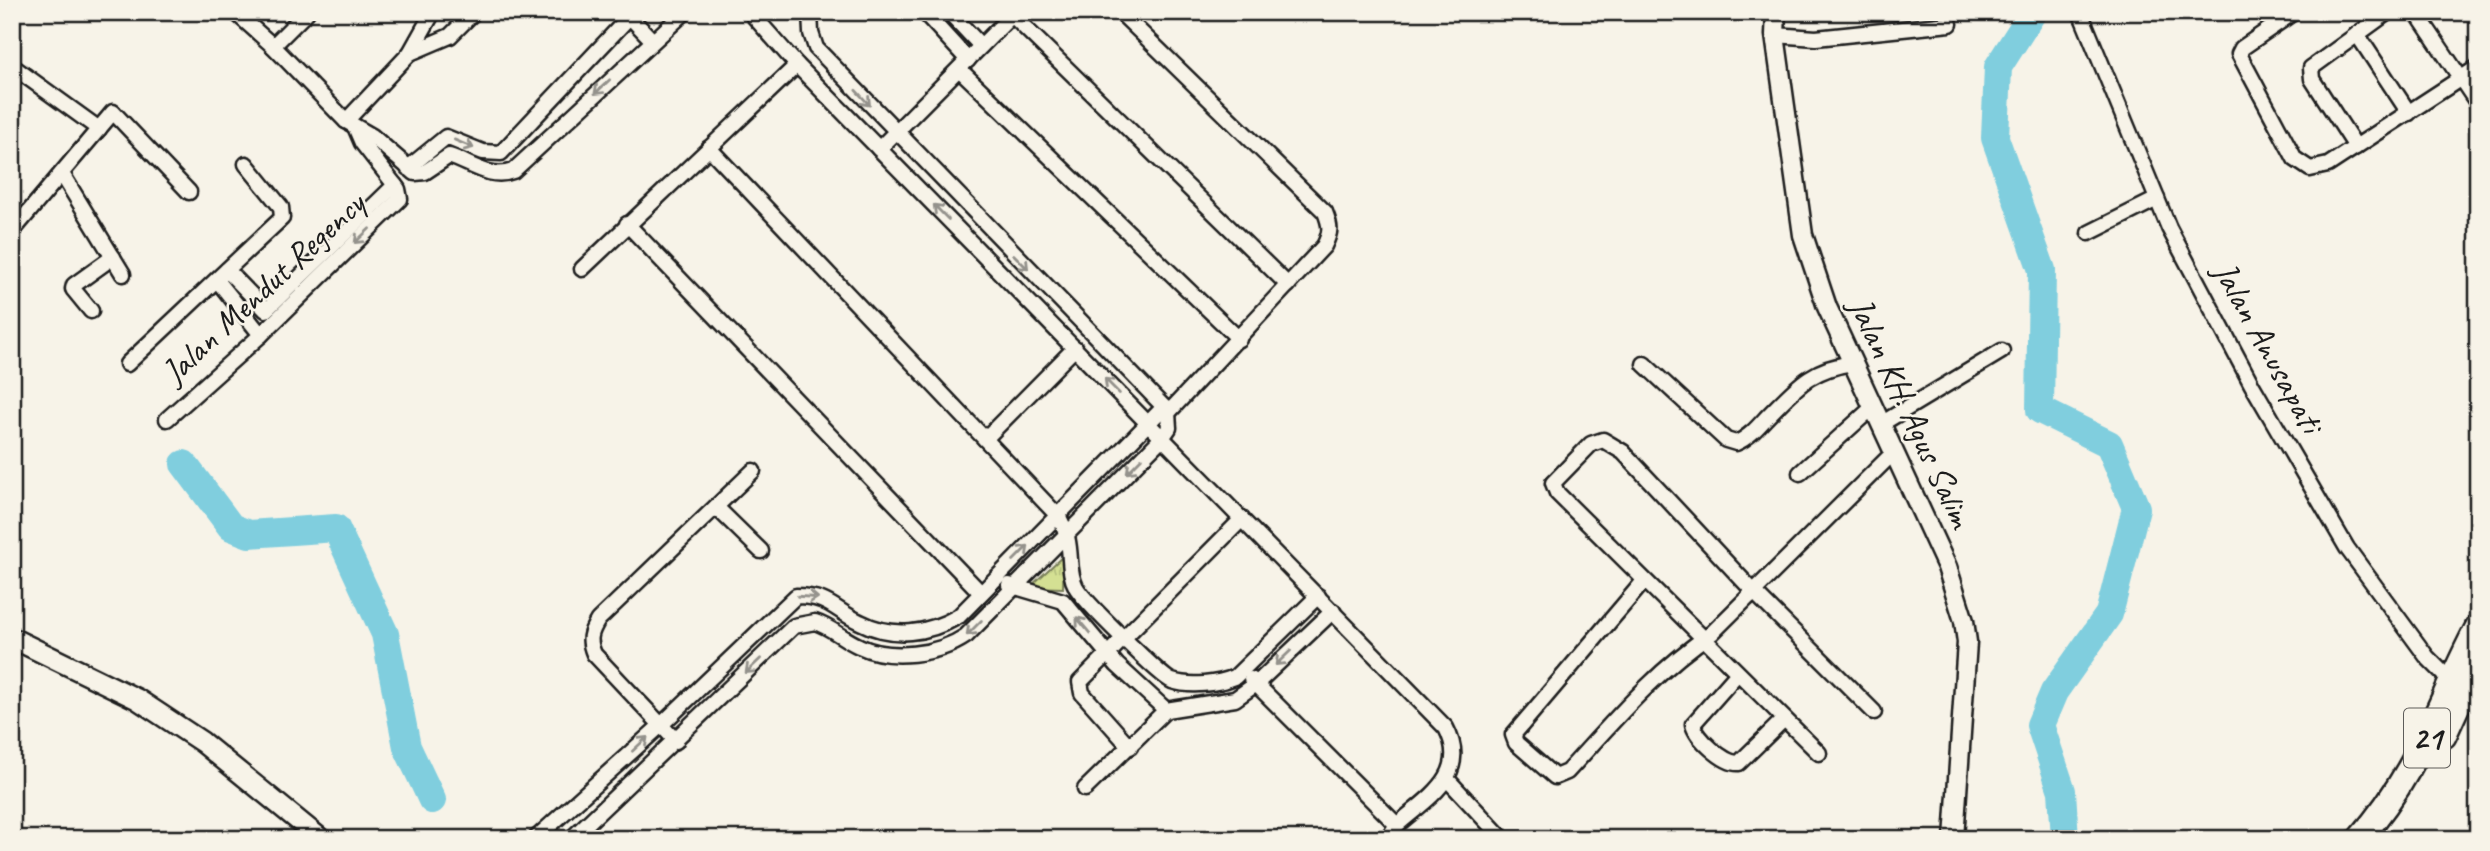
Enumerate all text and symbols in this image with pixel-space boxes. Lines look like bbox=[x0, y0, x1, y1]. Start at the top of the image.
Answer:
one-way arrow bbox=[594, 78, 612, 95]
one-way arrow bbox=[854, 89, 871, 106]
one-way arrow bbox=[453, 139, 474, 152]
street label: Jalan Mendut Regency bbox=[150, 180, 376, 395]
one-way arrow bbox=[933, 204, 950, 221]
one-way arrow bbox=[354, 227, 371, 244]
street label: Jalan Anusapati bbox=[2202, 252, 2336, 444]
one-way arrow bbox=[1012, 253, 1029, 270]
street label: Jalan KH. Agus Salim bbox=[1837, 288, 1985, 537]
one-way arrow bbox=[1104, 378, 1121, 395]
one-way arrow bbox=[1125, 458, 1142, 475]
one-way arrow bbox=[1012, 545, 1029, 562]
one-way arrow bbox=[796, 591, 819, 604]
one-way arrow bbox=[1075, 617, 1091, 635]
one-way arrow bbox=[965, 620, 982, 637]
one-way arrow bbox=[1275, 649, 1292, 666]
one-way arrow bbox=[745, 657, 762, 674]
road number: 21 bbox=[2404, 708, 2450, 768]
one-way arrow bbox=[631, 736, 648, 753]

